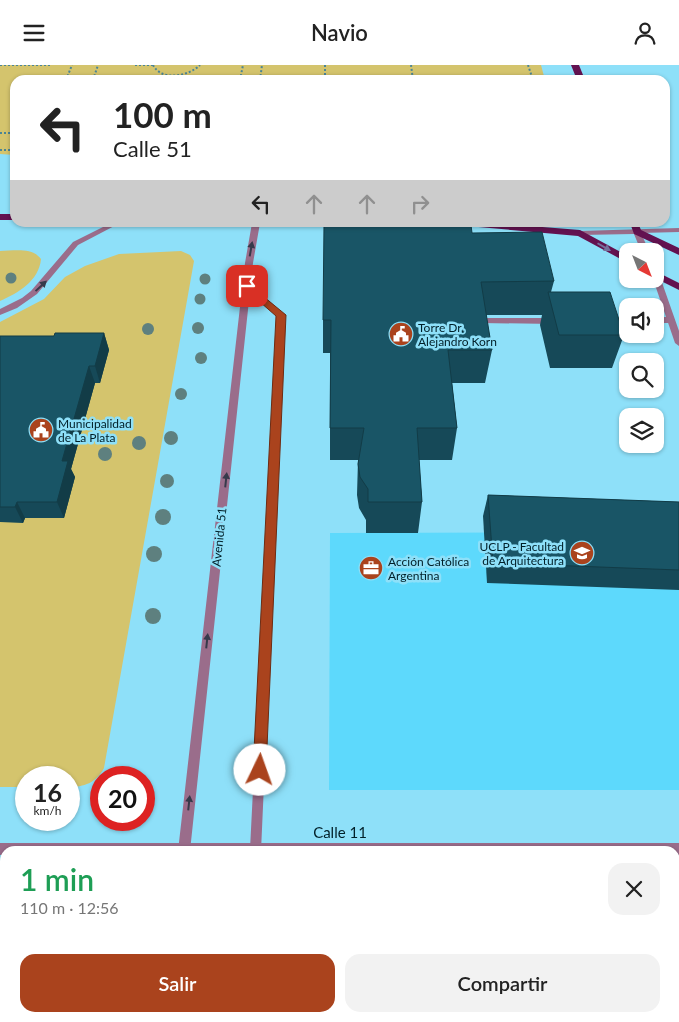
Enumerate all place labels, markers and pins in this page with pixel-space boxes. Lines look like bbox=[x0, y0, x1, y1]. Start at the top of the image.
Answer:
pin bbox=[226, 265, 268, 307]
place label: Torre Dr. Alejandro Korn bbox=[418, 320, 497, 349]
public building icon: Torre Dr. Alejandro Korn bbox=[388, 321, 414, 347]
place label: Municipalidad de La Plata bbox=[58, 416, 132, 445]
public building icon: Municipalidad de La Plata bbox=[28, 417, 54, 443]
place label: UCLP - Facultad de Arquitectura bbox=[479, 539, 564, 568]
school or university icon: UCLP - Facultad de Arquitectura bbox=[569, 540, 595, 566]
place label: Acción Católica Argentina bbox=[388, 554, 469, 583]
office icon: Acción Católica Argentina bbox=[358, 555, 384, 581]

